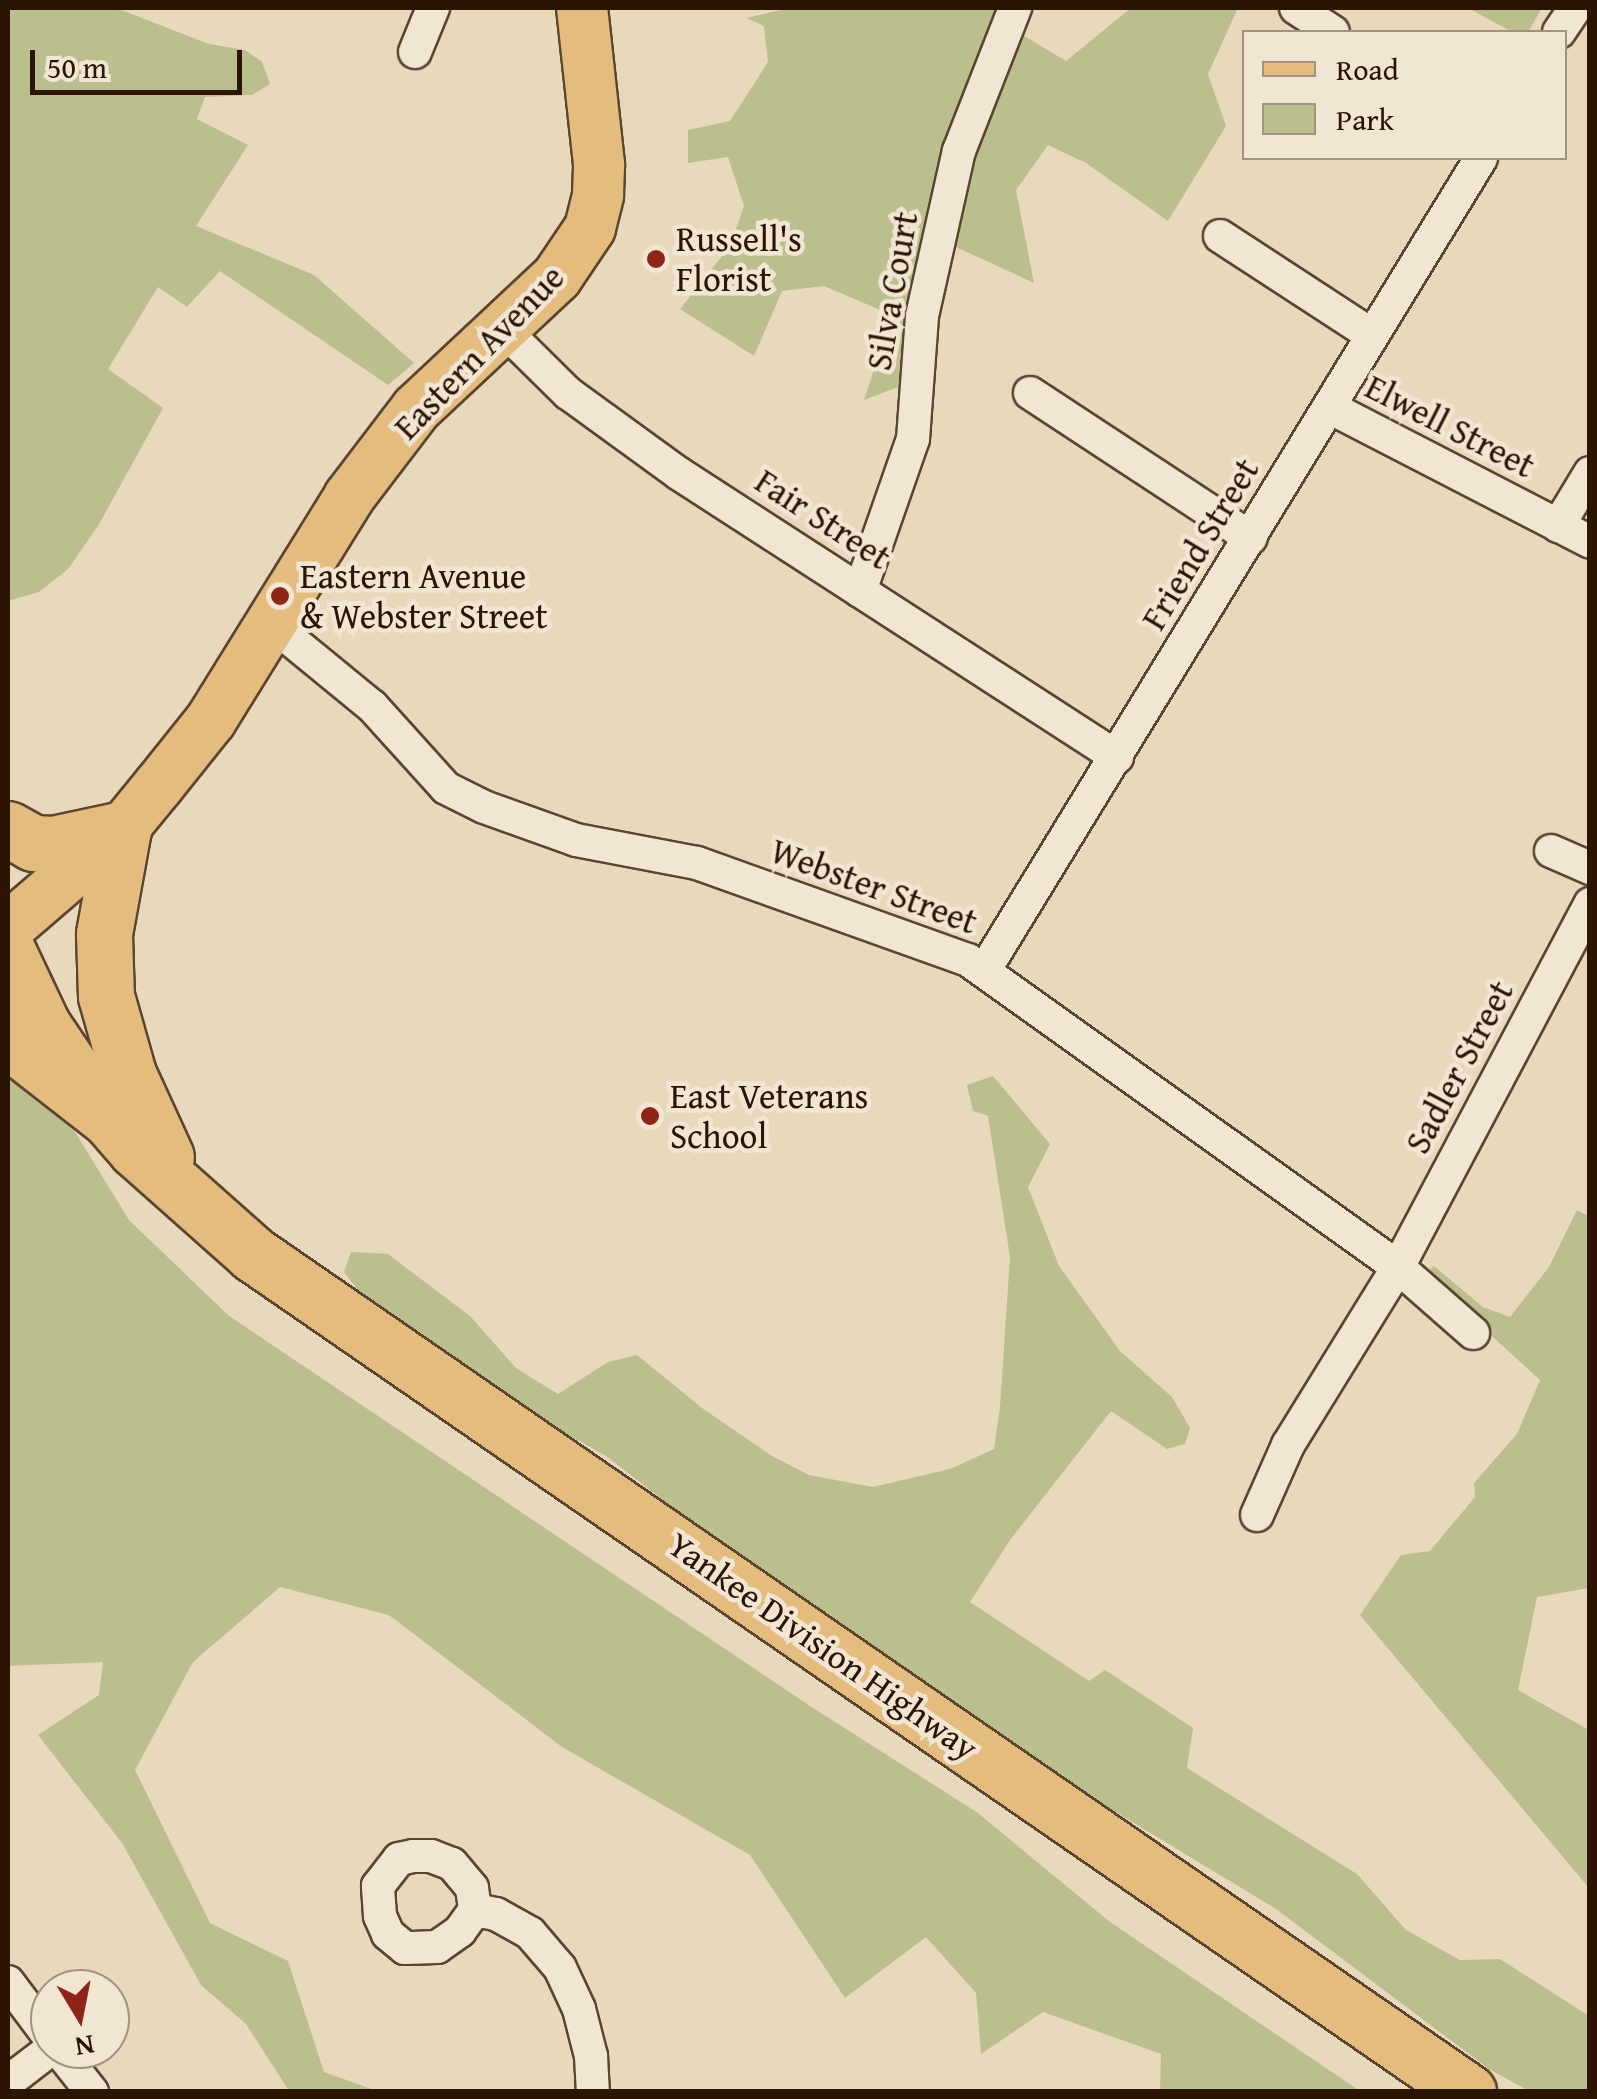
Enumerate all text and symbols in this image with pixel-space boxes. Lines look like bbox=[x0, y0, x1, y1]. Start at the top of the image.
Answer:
scale bar bbox=[35, 30, 248, 92]
legend bbox=[1242, 30, 1567, 160]
text: 50 m bbox=[47, 45, 107, 89]
text: Road bbox=[1336, 47, 1399, 91]
text: Park bbox=[1336, 97, 1394, 141]
street label: Silva Court bbox=[857, 208, 927, 374]
place label: Russell's Florist bbox=[676, 218, 802, 300]
marker: Russell's Florist bbox=[645, 248, 667, 270]
street label: Eastern Avenue bbox=[385, 256, 573, 448]
street label: Elwell Street bbox=[1358, 366, 1542, 486]
street label: Friend Street bbox=[1132, 451, 1268, 637]
street label: Fair Street bbox=[748, 460, 898, 578]
place label: Eastern Avenue & Webster Street bbox=[300, 555, 548, 637]
marker: Eastern Avenue & Webster Street bbox=[269, 585, 291, 607]
street label: Webster Street bbox=[765, 829, 983, 943]
street label: Sadler Street bbox=[1396, 974, 1522, 1160]
place label: East Veterans School bbox=[670, 1075, 868, 1157]
marker: East Veterans School bbox=[639, 1105, 661, 1127]
street label: Yankee Division Highway bbox=[660, 1523, 986, 1769]
north arrow bbox=[30, 1969, 130, 2069]
text: N bbox=[72, 2025, 98, 2069]

